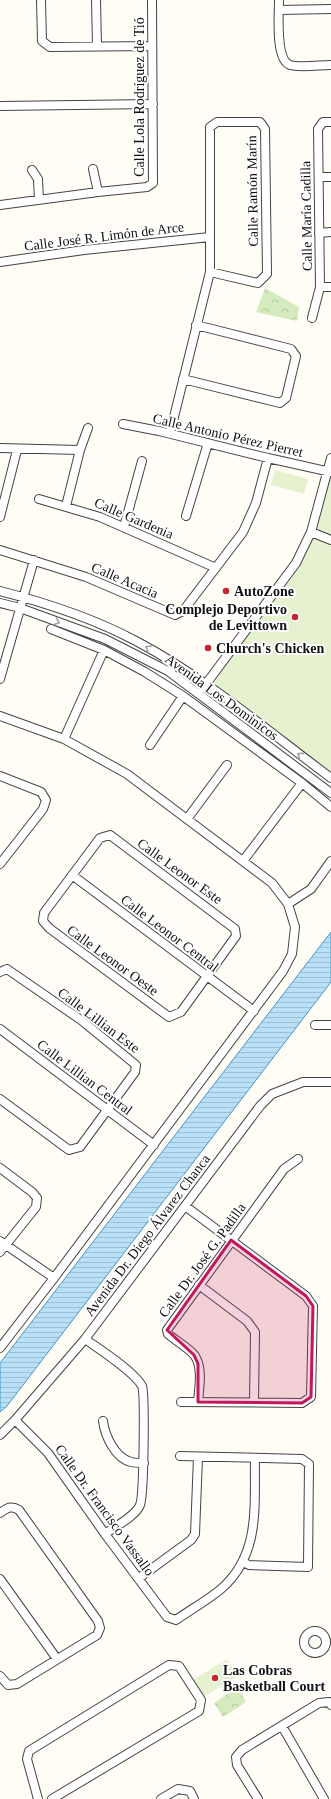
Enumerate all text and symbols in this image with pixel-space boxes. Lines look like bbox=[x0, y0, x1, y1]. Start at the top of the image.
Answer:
street label: Calle Lola Rodríguez de Tió bbox=[132, 17, 147, 177]
street label: Calle Ramón Marín bbox=[244, 135, 261, 247]
street label: Calle María Cadilla bbox=[298, 160, 315, 271]
street label: Calle José R. Limón de Arce bbox=[23, 219, 185, 254]
street label: Calle Antonio Pérez Pierret bbox=[151, 411, 304, 460]
street label: Calle Gardenia bbox=[92, 495, 176, 542]
street label: Calle Acacia bbox=[89, 560, 161, 602]
place label: AutoZone bbox=[234, 584, 294, 599]
marker: AutoZone bbox=[221, 586, 231, 596]
place label: Complejo Deportivo de Levittown bbox=[165, 602, 287, 633]
marker: Complejo Deportivo de Levittown bbox=[290, 612, 300, 622]
one-way arrow bbox=[53, 617, 60, 625]
place label: Church's Chicken bbox=[216, 641, 324, 656]
marker: Church's Chicken bbox=[203, 643, 213, 653]
one-way arrow bbox=[145, 645, 152, 652]
street label: Avenida Los Dominicos bbox=[162, 651, 281, 743]
one-way arrow bbox=[297, 753, 304, 760]
street label: Calle Leonor Este bbox=[134, 836, 225, 907]
street label: Calle Leonor Central bbox=[118, 892, 221, 975]
street label: Calle Leonor Oeste bbox=[64, 922, 161, 998]
street label: Calle Lillian Este bbox=[55, 985, 142, 1056]
street label: Calle Lillian Central bbox=[34, 1037, 135, 1118]
street label: Avenida Dr. Diego Álvarez Chanca bbox=[81, 1150, 214, 1319]
street label: Calle Dr. José G. Padilla bbox=[156, 1200, 249, 1320]
street label: Calle Dr. Francisco Vassallo bbox=[52, 1442, 157, 1579]
place label: Las Cobras Basketball Court bbox=[223, 1663, 326, 1694]
marker: Las Cobras Basketball Court bbox=[210, 1673, 220, 1683]

